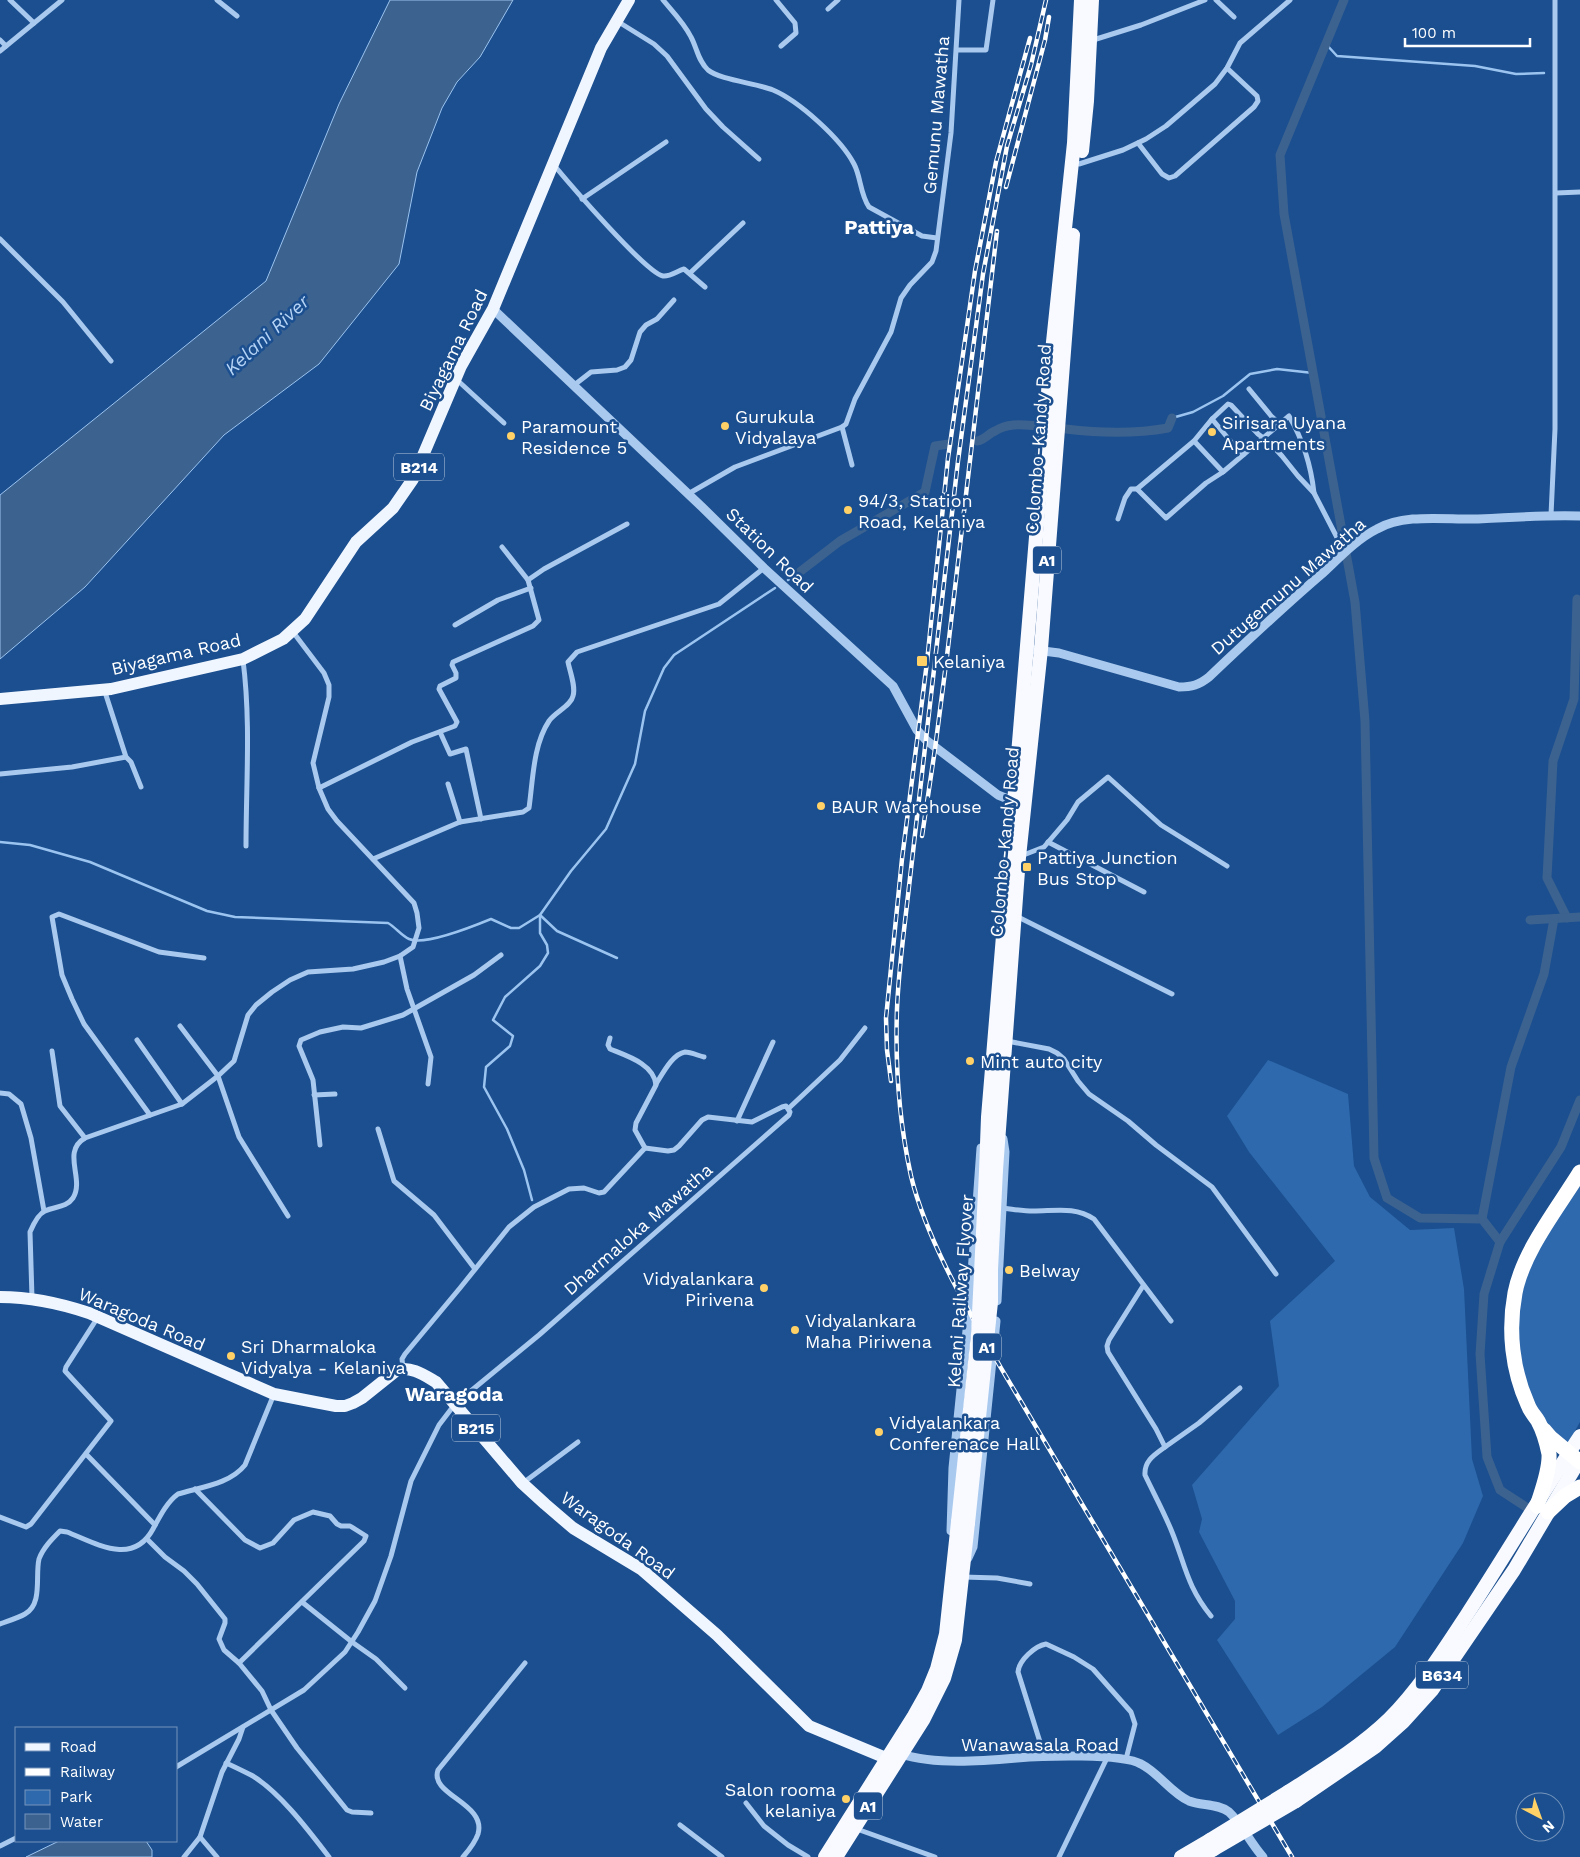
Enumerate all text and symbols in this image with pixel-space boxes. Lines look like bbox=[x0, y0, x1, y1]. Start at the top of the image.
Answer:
scale bar bbox=[1405, 15, 1530, 47]
text: 100 m bbox=[1412, 24, 1456, 42]
street label: Gemunu Mawatha bbox=[919, 35, 953, 195]
district label: Pattiya bbox=[844, 215, 914, 239]
street label: Biyagama Road bbox=[415, 286, 491, 414]
water label: Kelani River bbox=[220, 290, 314, 380]
street label: Colombo-Kandy Road bbox=[1021, 343, 1055, 535]
place label: Gurukula Vidyalaya bbox=[735, 406, 816, 448]
place label: Sirisara Uyana Apartments bbox=[1222, 412, 1346, 454]
place label: Paramount Residence 5 bbox=[521, 416, 627, 458]
marker: Gurukula Vidyalaya bbox=[719, 420, 731, 432]
marker: Sirisara Uyana Apartments bbox=[1206, 426, 1218, 438]
marker: Paramount Residence 5 bbox=[505, 430, 517, 442]
road number: B214 bbox=[394, 454, 444, 481]
place label: 94/3, Station Road, Kelaniya bbox=[858, 490, 985, 532]
street label: Station Road bbox=[722, 503, 818, 597]
marker: 94/3, Station Road, Kelaniya bbox=[842, 504, 854, 516]
street label: Dutugemunu Mawatha bbox=[1206, 513, 1370, 659]
road number: A1 bbox=[1033, 546, 1061, 574]
street label: Biyagama Road bbox=[109, 629, 243, 679]
place label: Kelaniya bbox=[933, 651, 1005, 672]
marker: Kelaniya bbox=[915, 654, 929, 668]
street label: Colombo-Kandy Road bbox=[985, 746, 1023, 938]
place label: BAUR Warehouse bbox=[831, 796, 982, 817]
marker: BAUR Warehouse bbox=[815, 800, 827, 812]
place label: Pattiya Junction Bus Stop bbox=[1037, 847, 1178, 889]
marker: Pattiya Junction Bus Stop bbox=[1021, 861, 1033, 873]
place label: Mint auto city bbox=[980, 1051, 1103, 1072]
marker: Mint auto city bbox=[964, 1055, 976, 1067]
street label: Dharmaloka Mawatha bbox=[559, 1159, 717, 1299]
street label: Kelani Railway Flyover bbox=[943, 1193, 977, 1389]
place label: Belway bbox=[1019, 1260, 1081, 1281]
marker: Belway bbox=[1003, 1264, 1015, 1276]
place label: Vidyalankara Pirivena bbox=[643, 1268, 754, 1310]
marker: Vidyalankara Pirivena bbox=[758, 1282, 770, 1294]
street label: Waragoda Road bbox=[76, 1283, 208, 1355]
place label: Vidyalankara Maha Piriwena bbox=[805, 1310, 932, 1352]
marker: Vidyalankara Maha Piriwena bbox=[789, 1324, 801, 1336]
road number: A1 bbox=[973, 1334, 1001, 1360]
place label: Sri Dharmaloka Vidyalya - Kelaniya bbox=[241, 1336, 406, 1378]
marker: Sri Dharmaloka Vidyalya - Kelaniya bbox=[225, 1350, 237, 1362]
district label: Waragoda bbox=[405, 1382, 504, 1406]
place label: Vidyalankara Conferenace Hall bbox=[889, 1412, 1041, 1454]
road number: B215 bbox=[452, 1415, 500, 1442]
marker: Vidyalankara Conferenace Hall bbox=[873, 1426, 885, 1438]
street label: Waragoda Road bbox=[557, 1487, 679, 1583]
road number: B634 bbox=[1416, 1662, 1468, 1688]
legend bbox=[15, 1727, 178, 1842]
street label: Wanawasala Road bbox=[961, 1734, 1119, 1755]
text: Road bbox=[60, 1738, 97, 1756]
text: Railway bbox=[60, 1763, 115, 1781]
place label: Salon rooma kelaniya bbox=[725, 1779, 836, 1821]
text: Park bbox=[60, 1788, 93, 1806]
road number: A1 bbox=[854, 1792, 882, 1820]
north arrow bbox=[1515, 1792, 1565, 1842]
marker: Salon rooma kelaniya bbox=[840, 1793, 852, 1805]
text: Water bbox=[60, 1813, 103, 1831]
text: N bbox=[1539, 1817, 1558, 1836]

